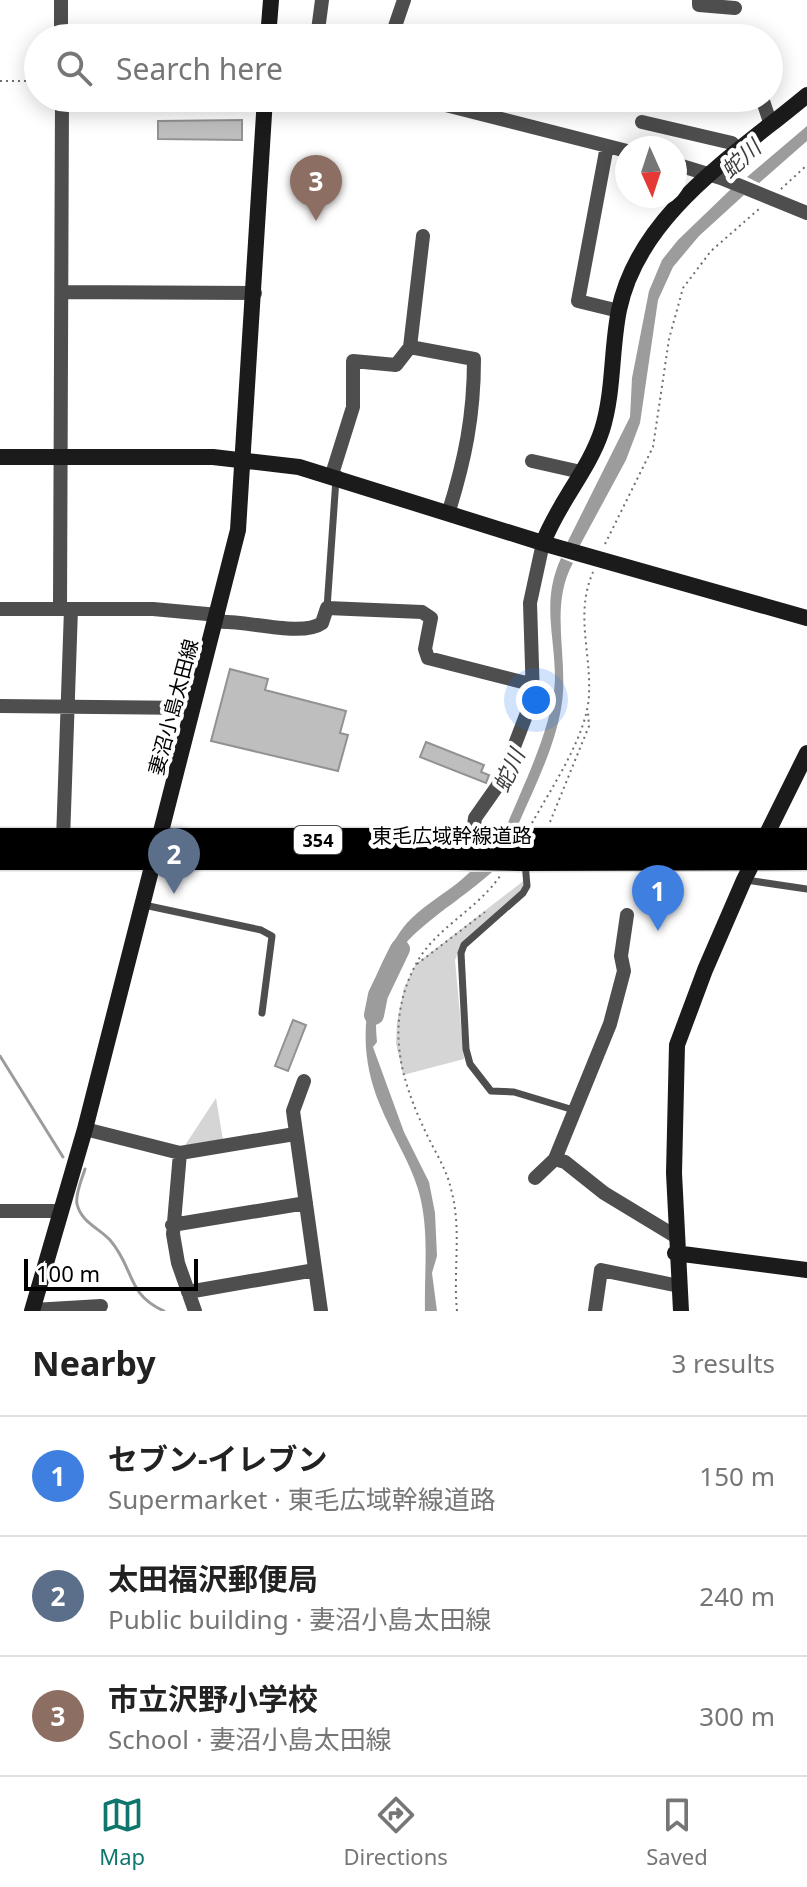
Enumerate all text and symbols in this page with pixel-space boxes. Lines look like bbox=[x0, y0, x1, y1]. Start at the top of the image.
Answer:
search box bbox=[24, 24, 783, 112]
icon: search bbox=[52, 46, 96, 90]
text: Search here bbox=[116, 48, 283, 89]
water label: 蛇川 bbox=[714, 131, 768, 184]
north arrow bbox=[615, 136, 687, 208]
pin: 3 bbox=[290, 155, 342, 221]
street label: 妻沼小島太田線 bbox=[142, 636, 204, 778]
your location bbox=[516, 680, 556, 720]
water label: 蛇川 bbox=[485, 742, 531, 796]
street label: 東毛広域幹線道路 bbox=[372, 822, 532, 849]
road number: 354 bbox=[294, 826, 342, 854]
pin: 2 bbox=[148, 828, 200, 894]
pin: 1 bbox=[632, 865, 684, 931]
scale bar bbox=[24, 1255, 198, 1291]
text: 100 m bbox=[36, 1258, 100, 1288]
text: Nearby bbox=[32, 1340, 156, 1386]
text: 3 results bbox=[671, 1345, 775, 1381]
text: セブン-イレブン bbox=[108, 1438, 328, 1479]
text: 1 bbox=[51, 1458, 65, 1494]
text: 150 m bbox=[699, 1458, 775, 1494]
text: Supermarket · 東毛広域幹線道路 bbox=[108, 1481, 496, 1517]
text: 太田福沢郵便局 bbox=[108, 1558, 318, 1599]
text: 2 bbox=[51, 1578, 65, 1614]
text: 240 m bbox=[699, 1578, 775, 1614]
text: Public building · 妻沼小島太田線 bbox=[108, 1601, 491, 1637]
text: 市立沢野小学校 bbox=[108, 1678, 318, 1719]
text: 3 bbox=[51, 1698, 65, 1734]
text: 300 m bbox=[699, 1698, 775, 1734]
text: School · 妻沼小島太田線 bbox=[108, 1721, 391, 1757]
tab: Map bbox=[99, 1793, 145, 1871]
tab: Directions bbox=[343, 1793, 448, 1871]
tab: Saved bbox=[646, 1793, 708, 1871]

